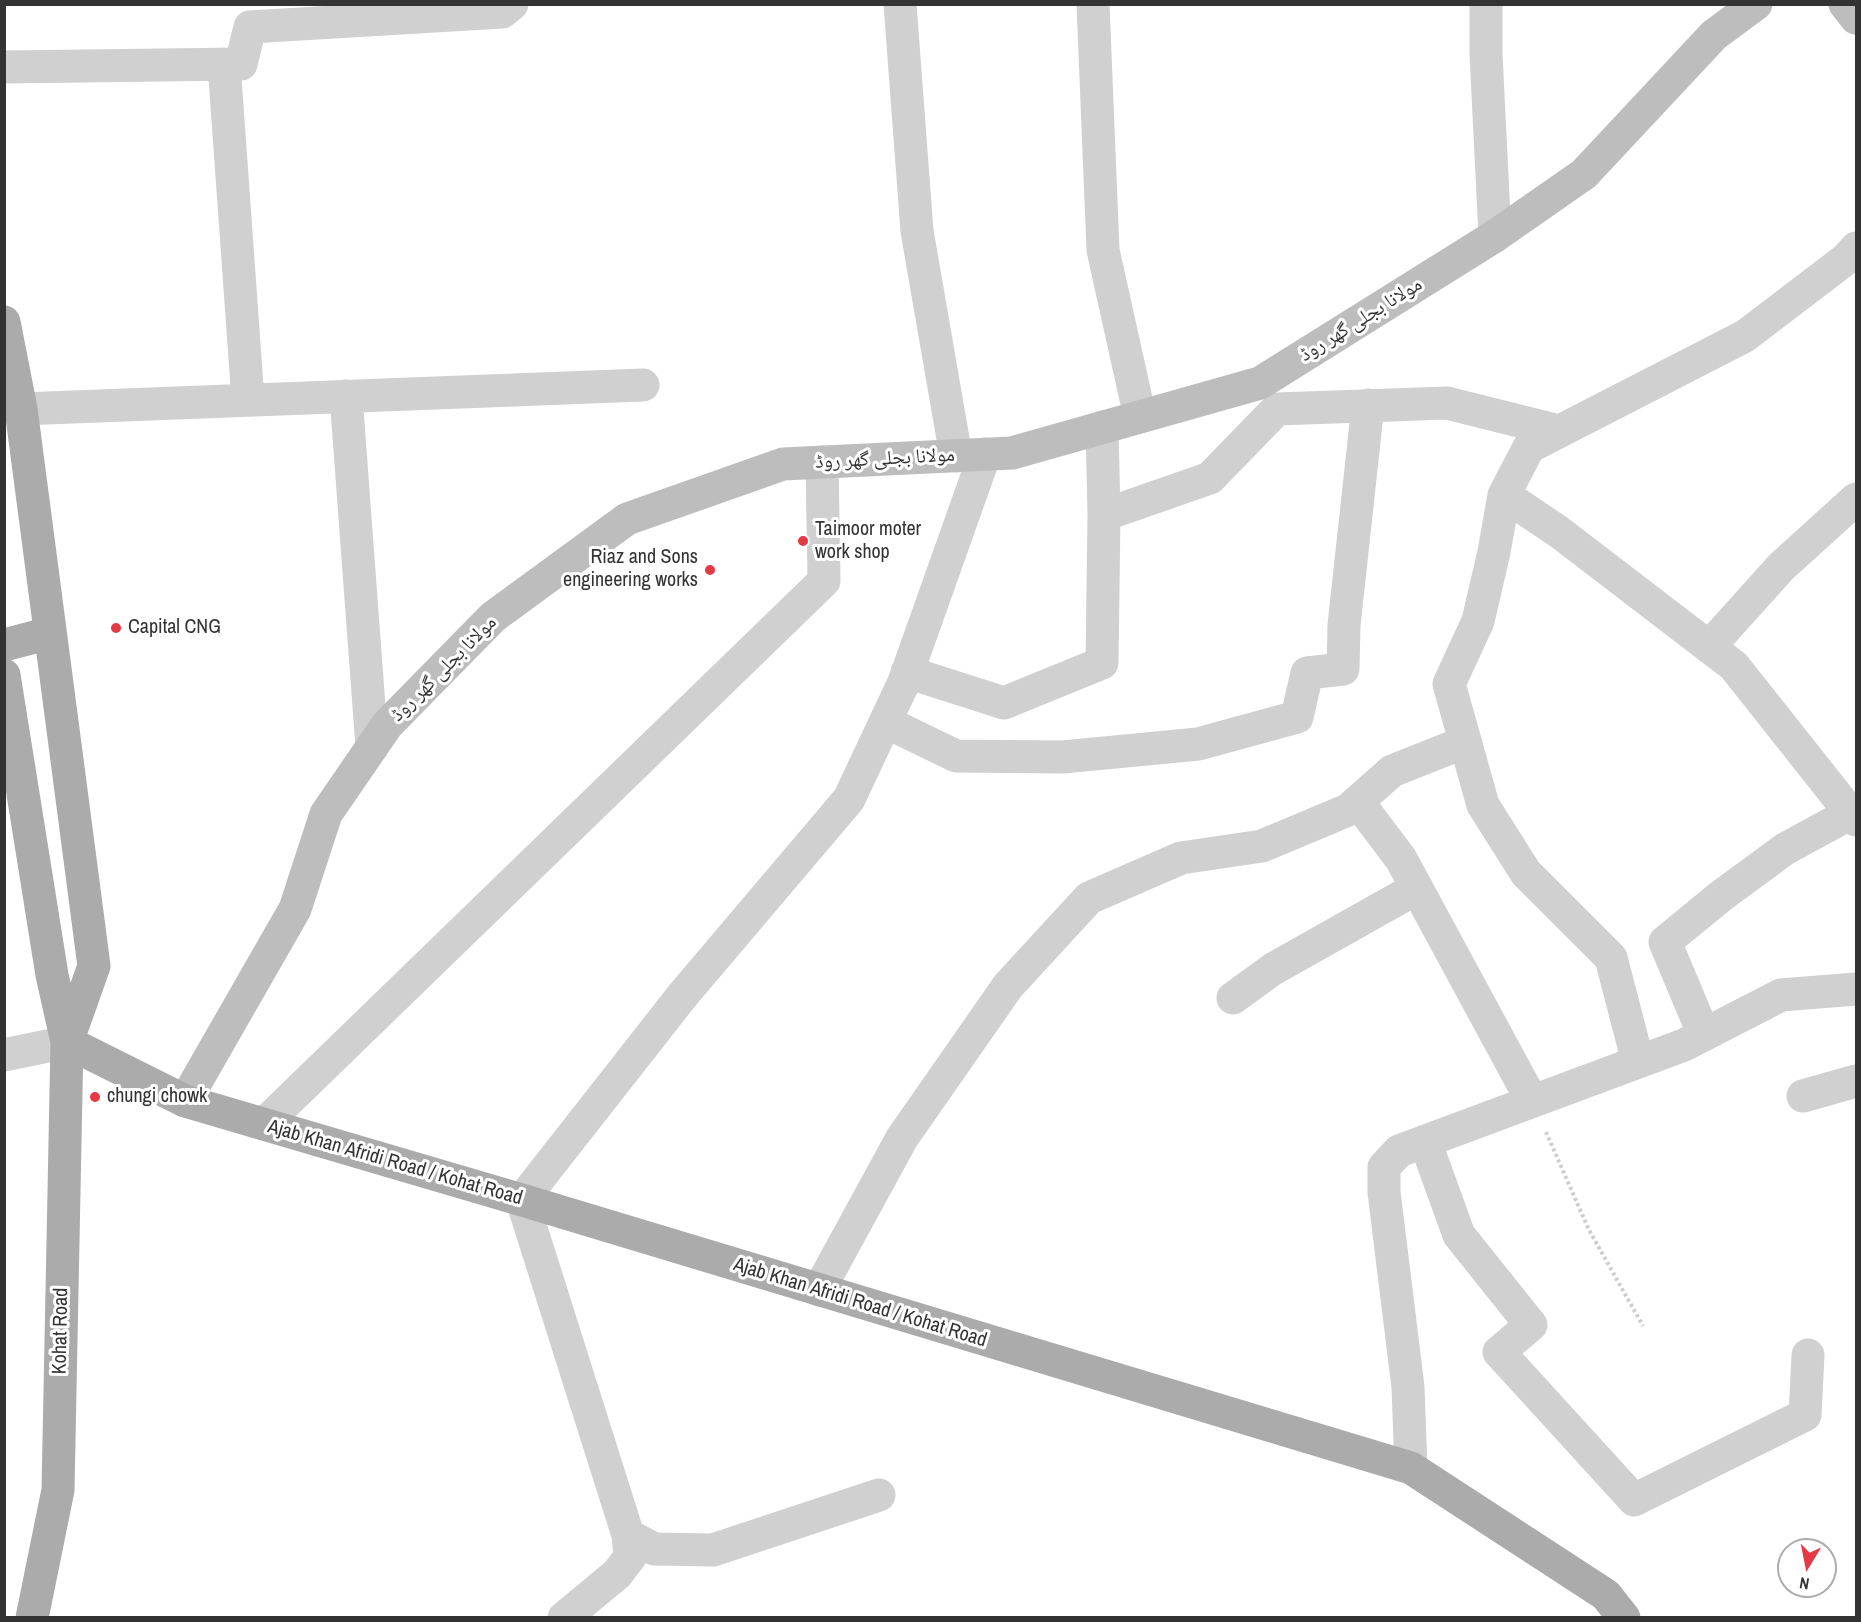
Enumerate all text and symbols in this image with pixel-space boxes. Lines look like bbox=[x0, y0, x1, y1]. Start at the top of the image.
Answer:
street label: مولانا بجلی گھر روڈ bbox=[1295, 273, 1427, 367]
street label: مولانا بجلی گھر روڈ bbox=[815, 443, 955, 475]
place label: Taimoor moter work shop bbox=[815, 518, 921, 565]
marker: Taimoor moter work shop bbox=[796, 534, 810, 548]
place label: Riaz and Sons engineering works bbox=[563, 546, 698, 593]
marker: Riaz and Sons engineering works bbox=[703, 563, 717, 577]
street label: مولانا بجلی گھر روڈ bbox=[386, 611, 502, 727]
place label: Capital CNG bbox=[128, 616, 221, 640]
marker: Capital CNG bbox=[109, 621, 123, 635]
place label: chungi chowk bbox=[107, 1085, 207, 1109]
marker: chungi chowk bbox=[88, 1090, 102, 1104]
street label: Ajab Khan Afridi Road / Kohat Road bbox=[265, 1115, 525, 1211]
street label: Ajab Khan Afridi Road / Kohat Road bbox=[730, 1253, 990, 1353]
street label: Kohat Road bbox=[48, 1287, 74, 1375]
north arrow bbox=[1777, 1538, 1837, 1598]
text: N bbox=[1798, 1572, 1811, 1595]

